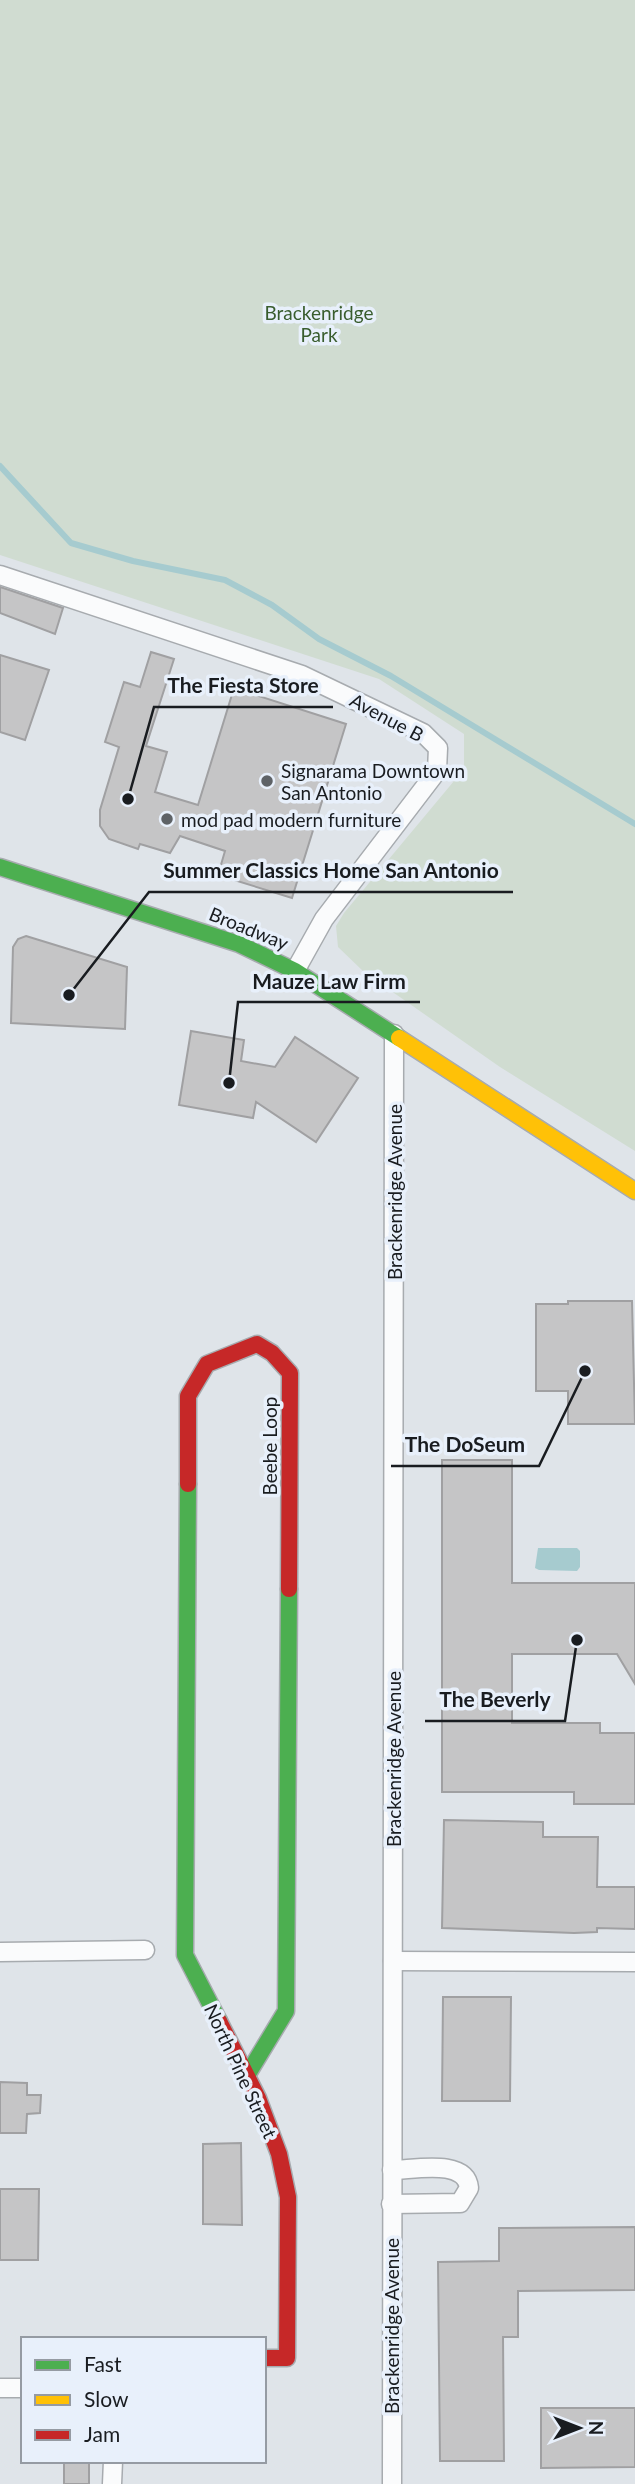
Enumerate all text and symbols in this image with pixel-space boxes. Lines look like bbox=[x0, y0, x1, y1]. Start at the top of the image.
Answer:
park label: Brackenridge Park bbox=[265, 301, 373, 346]
callout: The Fiesta Store bbox=[154, 665, 333, 707]
text: The Fiesta Store bbox=[167, 672, 319, 697]
street label: Avenue B bbox=[346, 688, 428, 746]
place label: Signarama Downtown San Antonio bbox=[281, 759, 465, 804]
marker: Signarama Downtown San Antonio bbox=[259, 773, 275, 789]
place label: mod pad modern furniture bbox=[181, 808, 401, 831]
marker: mod pad modern furniture bbox=[159, 811, 175, 827]
callout: Summer Classics Home San Antonio bbox=[149, 850, 513, 892]
text: Summer Classics Home San Antonio bbox=[163, 857, 499, 882]
street label: Broadway bbox=[206, 902, 292, 954]
callout: Mauze Law Firm bbox=[238, 960, 420, 1002]
text: Mauze Law Firm bbox=[252, 968, 406, 993]
street label: Brackenridge Avenue bbox=[383, 1104, 406, 1280]
street label: Beebe Loop bbox=[258, 1397, 281, 1496]
callout: The DoSeum bbox=[391, 1424, 539, 1466]
text: The DoSeum bbox=[405, 1431, 525, 1456]
street label: Brackenridge Avenue bbox=[382, 1671, 405, 1847]
callout: The Beverly bbox=[425, 1679, 565, 1721]
text: The Beverly bbox=[439, 1686, 552, 1711]
street label: North Pine Street bbox=[200, 2000, 282, 2142]
street label: Brackenridge Avenue bbox=[380, 2238, 403, 2414]
legend bbox=[21, 2337, 266, 2463]
text: Fast bbox=[84, 2351, 122, 2376]
text: Slow bbox=[84, 2386, 129, 2411]
north arrow bbox=[544, 2393, 614, 2463]
text: Jam bbox=[84, 2421, 120, 2446]
text: N bbox=[585, 2421, 608, 2435]

